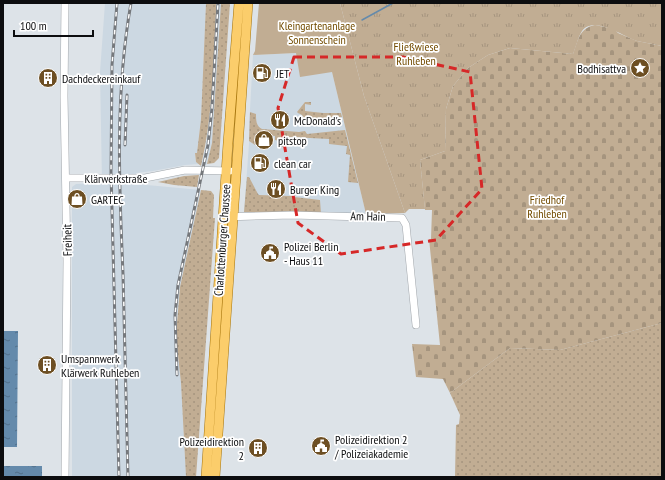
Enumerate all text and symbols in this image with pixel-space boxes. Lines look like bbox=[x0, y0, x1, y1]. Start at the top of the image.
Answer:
scale bar bbox=[14, 12, 93, 38]
text: 100 m bbox=[20, 18, 47, 33]
park label: Kleingartenanlage Sonnenschein bbox=[279, 18, 355, 47]
park label: Fließwiese Ruhleben bbox=[394, 39, 438, 68]
place icon: Bodhisattva bbox=[629, 57, 651, 79]
place label: Bodhisattva bbox=[577, 61, 626, 76]
fuel station icon: JET bbox=[251, 62, 273, 84]
place label: JET bbox=[275, 66, 290, 81]
building icon: Dachdeckereinkauf bbox=[37, 67, 59, 89]
place label: Dachdeckereinkauf bbox=[62, 71, 141, 86]
restaurant icon: McDonald's bbox=[269, 109, 291, 131]
place label: McDonald's bbox=[294, 113, 341, 128]
shop icon: pitstop bbox=[253, 129, 275, 151]
place label: pitstop bbox=[278, 133, 307, 148]
fuel station icon: clean car bbox=[249, 152, 271, 174]
place label: clean car bbox=[274, 156, 312, 171]
street label: Klärwerkstraße bbox=[85, 171, 148, 186]
restaurant icon: Burger King bbox=[265, 178, 287, 200]
place label: Burger King bbox=[290, 182, 339, 197]
street label: Charlottenburger Chaussee bbox=[211, 184, 233, 296]
shop icon: GARTEC bbox=[66, 188, 88, 210]
place label: GARTEC bbox=[91, 192, 124, 207]
park label: Friedhof Ruhleben bbox=[527, 192, 567, 221]
street label: Am Hain bbox=[350, 208, 386, 224]
street label: Freiheit bbox=[59, 223, 75, 256]
place label: Polizei Berlin - Haus 11 bbox=[284, 239, 339, 268]
public building icon: Polizei Berlin - Haus 11 bbox=[259, 242, 281, 264]
place label: Umspannwerk Klärwerk Ruhleben bbox=[61, 351, 139, 380]
building icon: Umspannwerk Klärwerk Ruhleben bbox=[36, 354, 58, 376]
place label: Polizeidirektion 2 / Polizeiakademie bbox=[334, 432, 408, 461]
place label: Polizeidirektion 2 bbox=[180, 434, 244, 463]
public building icon: Polizeidirektion 2 / Polizeiakademie bbox=[310, 435, 332, 457]
building icon: Polizeidirektion 2 bbox=[247, 437, 269, 459]

